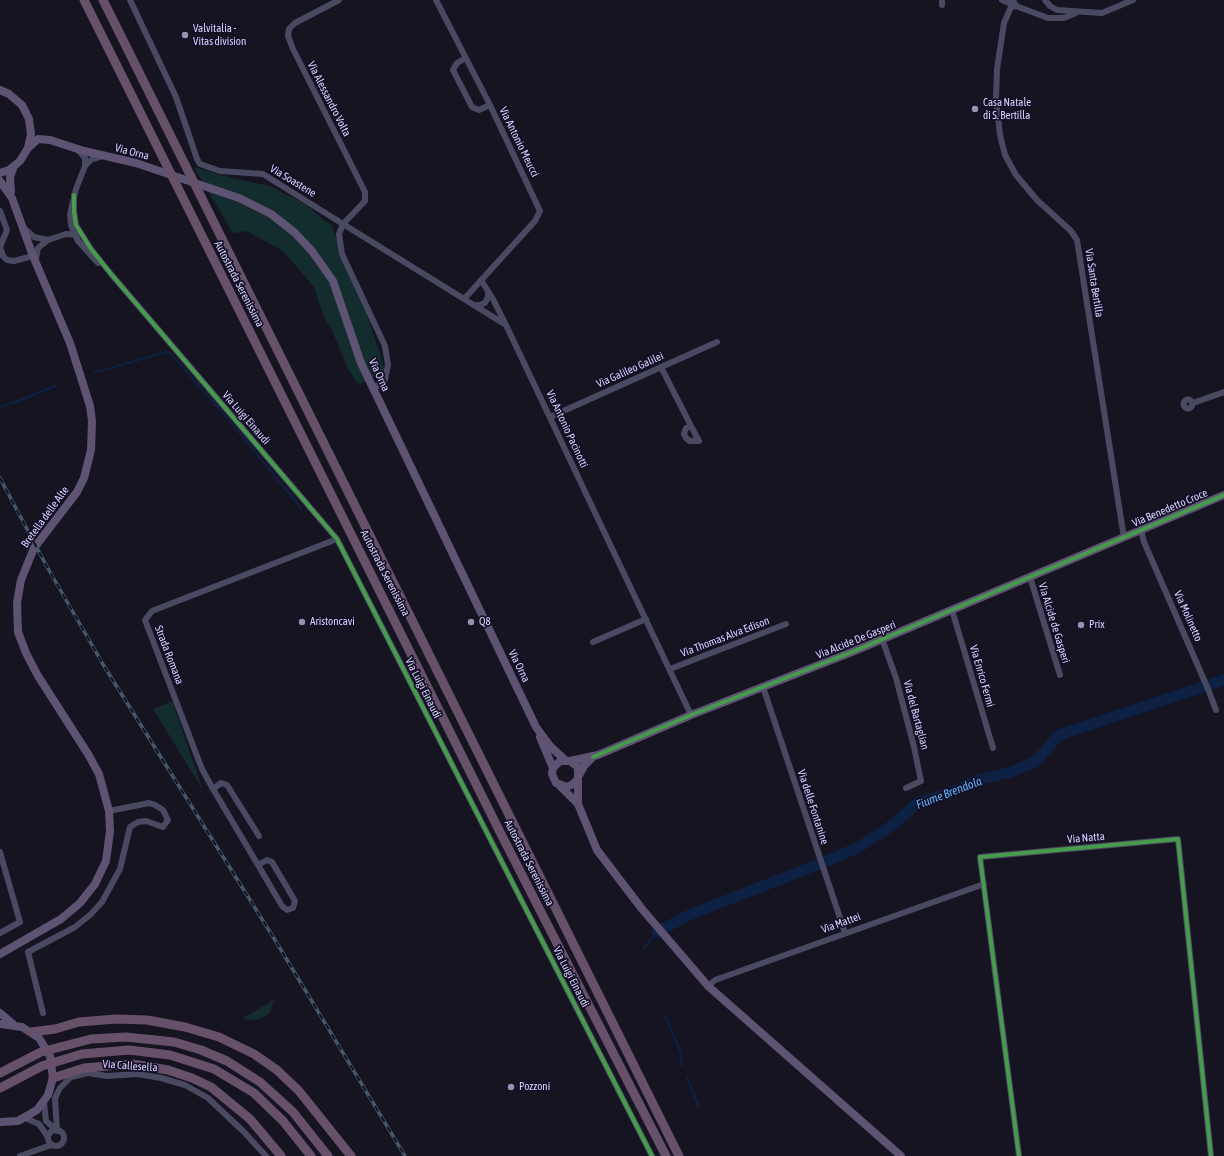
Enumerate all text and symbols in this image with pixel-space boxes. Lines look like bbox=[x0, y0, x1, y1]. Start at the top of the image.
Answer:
place label: Valvitalia - Vitas division bbox=[193, 22, 246, 48]
marker: Valvitalia - Vitas division bbox=[180, 30, 190, 40]
street label: Via Alessandro Volta bbox=[304, 59, 354, 139]
place label: Casa Natale di S. Bertilla bbox=[983, 96, 1031, 122]
marker: Casa Natale di S. Bertilla bbox=[970, 104, 980, 114]
street label: Via Antonio Meucci bbox=[496, 105, 542, 179]
street label: Via Orna bbox=[114, 141, 150, 163]
street label: Via Soastene bbox=[267, 162, 319, 200]
street label: Autostrada Serenissima bbox=[212, 239, 266, 329]
street label: Via Santa Bertilla bbox=[1082, 248, 1106, 318]
street label: Via Galileo Galilei bbox=[594, 349, 666, 391]
street label: Via Orna bbox=[366, 357, 392, 393]
street label: Via Antonio Pacinotti bbox=[543, 388, 591, 470]
street label: Via Luigi Einaudi bbox=[219, 389, 273, 447]
street label: Bretella delle Alte bbox=[18, 484, 72, 550]
street label: Via Benedetto Croce bbox=[1130, 486, 1210, 530]
street label: Autostrada Serenissima bbox=[358, 528, 412, 618]
street label: Via Alcide de Gasperi bbox=[1035, 581, 1073, 665]
street label: Via Molinetto bbox=[1171, 589, 1205, 643]
street label: Via Thomas Alva Edison bbox=[679, 614, 771, 660]
place label: Aristoncavi bbox=[310, 615, 355, 629]
place label: Q8 bbox=[479, 615, 491, 629]
marker: Aristoncavi bbox=[297, 617, 307, 627]
marker: Q8 bbox=[466, 617, 476, 627]
street label: Via Alcide De Gasperi bbox=[814, 618, 898, 662]
place label: Prix bbox=[1089, 618, 1105, 632]
marker: Prix bbox=[1076, 620, 1086, 630]
street label: Strada Romana bbox=[152, 624, 186, 686]
street label: Via Enrico Fermi bbox=[967, 643, 997, 709]
street label: Via Orna bbox=[505, 648, 533, 684]
street label: Via Luigi Einaudi bbox=[402, 656, 444, 720]
street label: Via del Bartaglian bbox=[900, 679, 932, 751]
street label: Via delle Fontanine bbox=[795, 768, 831, 846]
water label: Fiume Brendola bbox=[914, 774, 984, 812]
street label: Autostrada Serenissima bbox=[502, 818, 556, 908]
street label: Via Natta bbox=[1067, 830, 1105, 846]
street label: Via Mattei bbox=[820, 910, 862, 936]
street label: Via Luigi Einaudi bbox=[550, 945, 592, 1009]
street label: Via Callesella bbox=[102, 1057, 158, 1075]
place label: Pozzoni bbox=[519, 1080, 550, 1094]
marker: Pozzoni bbox=[506, 1082, 516, 1092]

